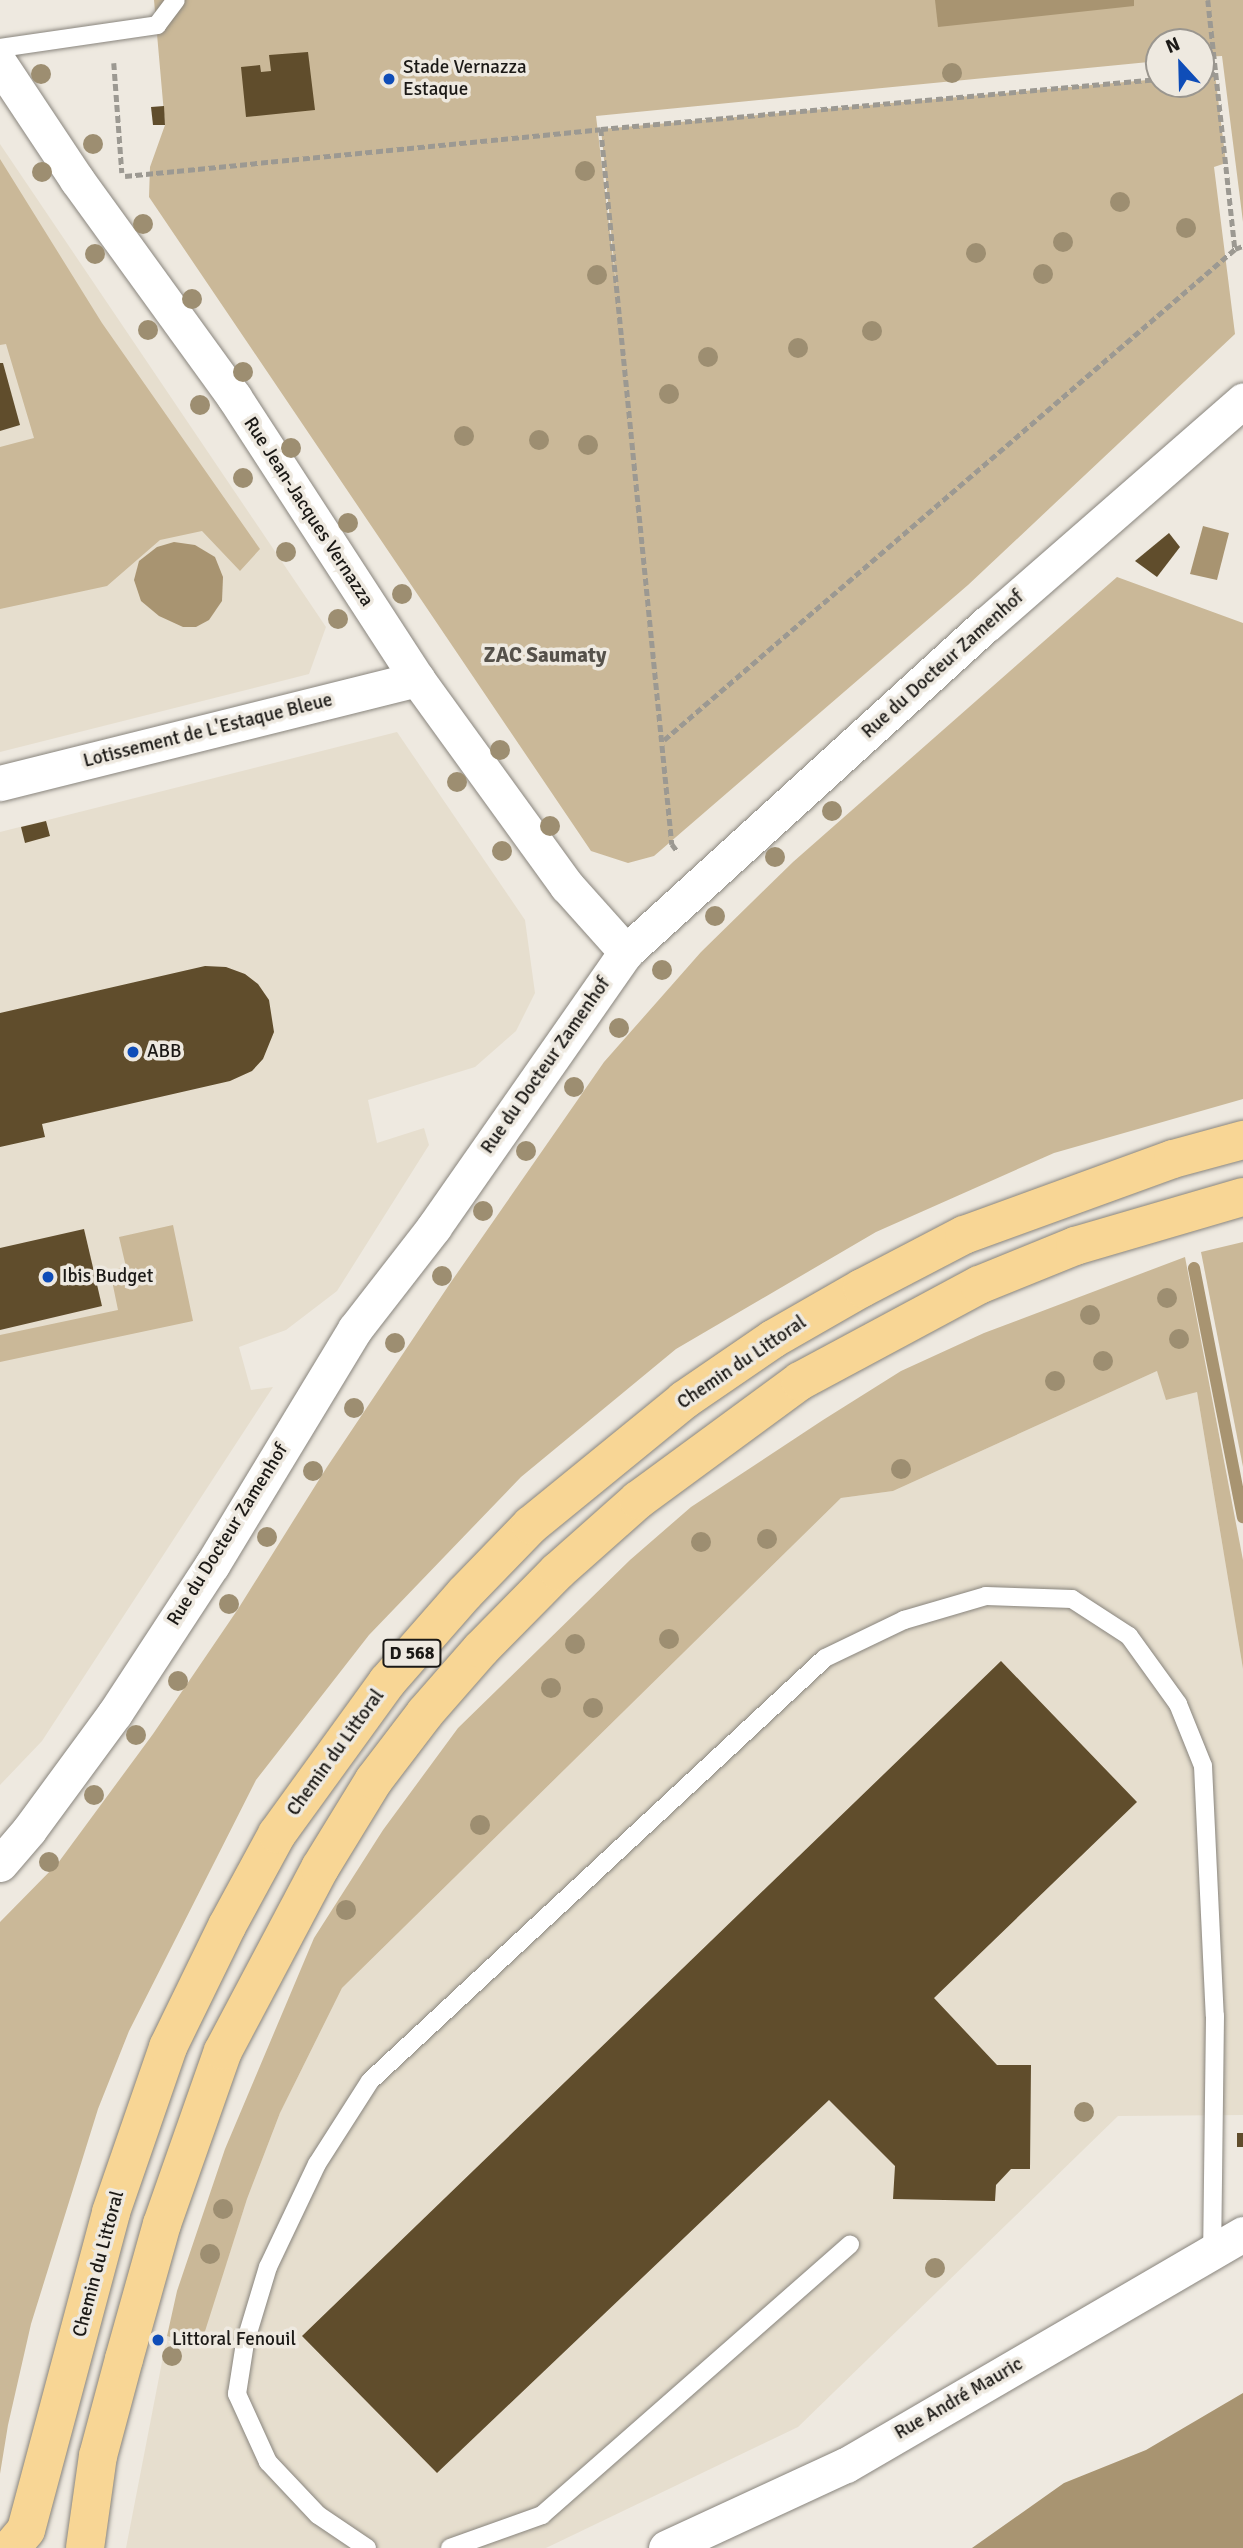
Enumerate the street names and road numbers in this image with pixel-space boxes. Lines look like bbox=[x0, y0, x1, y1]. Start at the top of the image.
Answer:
street label: Rue Jean-Jacques Vernazza bbox=[238, 413, 378, 611]
street label: Rue du Docteur Zamenhof bbox=[857, 586, 1029, 744]
street label: Lotissement de L'Estaque Bleue bbox=[81, 689, 335, 773]
street label: Rue du Docteur Zamenhof bbox=[476, 974, 616, 1158]
street label: Chemin du Littoral bbox=[673, 1311, 811, 1415]
street label: Rue du Docteur Zamenhof bbox=[163, 1440, 293, 1630]
road number: D 568 bbox=[382, 1638, 442, 1668]
street label: Chemin du Littoral bbox=[283, 1685, 389, 1821]
street label: Chemin du Littoral bbox=[69, 2188, 129, 2340]
street label: Rue André Mauric bbox=[891, 2353, 1027, 2445]

